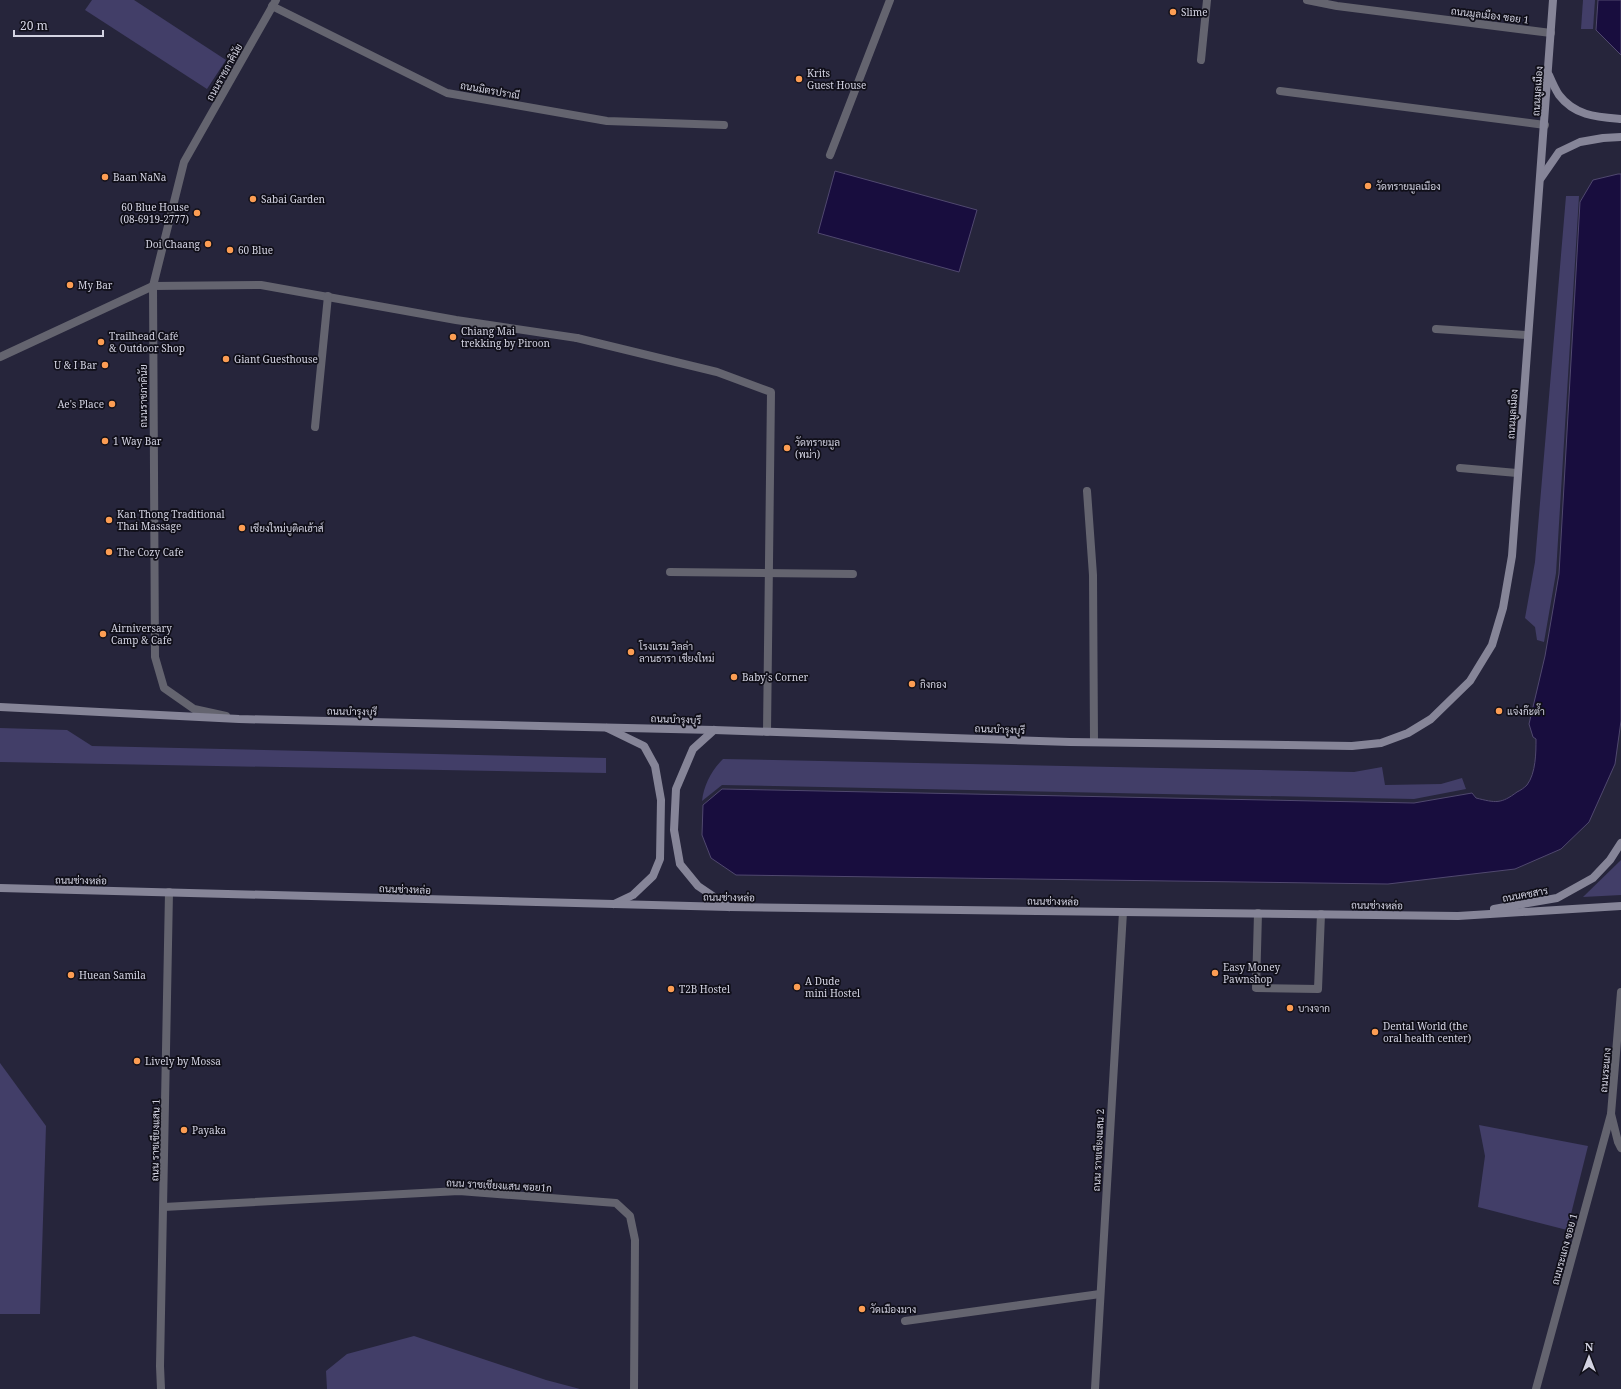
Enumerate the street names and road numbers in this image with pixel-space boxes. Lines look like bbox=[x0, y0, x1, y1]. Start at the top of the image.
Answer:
street label: ถนนมูลเมือง ซอย 1 bbox=[1450, 3, 1530, 28]
street label: ถนนราชภาคินัย bbox=[203, 41, 245, 103]
street label: ถนนมูลเมือง bbox=[1528, 66, 1547, 117]
street label: ถนนมิตรปราณี bbox=[459, 78, 521, 102]
street label: ถนนราชภาคินัย bbox=[136, 364, 150, 428]
street label: ถนนมูลเมือง bbox=[1503, 389, 1522, 440]
street label: ถนนบำรุงบุรี bbox=[327, 704, 378, 719]
street label: ถนนบำรุงบุรี bbox=[650, 711, 702, 728]
street label: ถนนบำรุงบุรี bbox=[974, 721, 1026, 738]
street label: ถนนช่างหล่อ bbox=[55, 873, 107, 887]
street label: ถนนช่างหล่อ bbox=[379, 881, 431, 897]
street label: ถนนคชสาร bbox=[1501, 883, 1549, 905]
street label: ถนนช่างหล่อ bbox=[703, 890, 755, 904]
street label: ถนนช่างหล่อ bbox=[1027, 894, 1079, 908]
street label: ถนนช่างหล่อ bbox=[1351, 898, 1403, 912]
street label: ถนนระแกง bbox=[1596, 1047, 1614, 1093]
street label: ถนน ราชเชียงแสน 1 bbox=[147, 1099, 163, 1181]
street label: ถนน ราชเชียงแสน 2 bbox=[1089, 1108, 1107, 1192]
street label: ถนน ราชเชียงแสน ซอย1ก bbox=[446, 1175, 553, 1195]
street label: ถนนระแกง ซอย 1 bbox=[1548, 1212, 1580, 1286]

